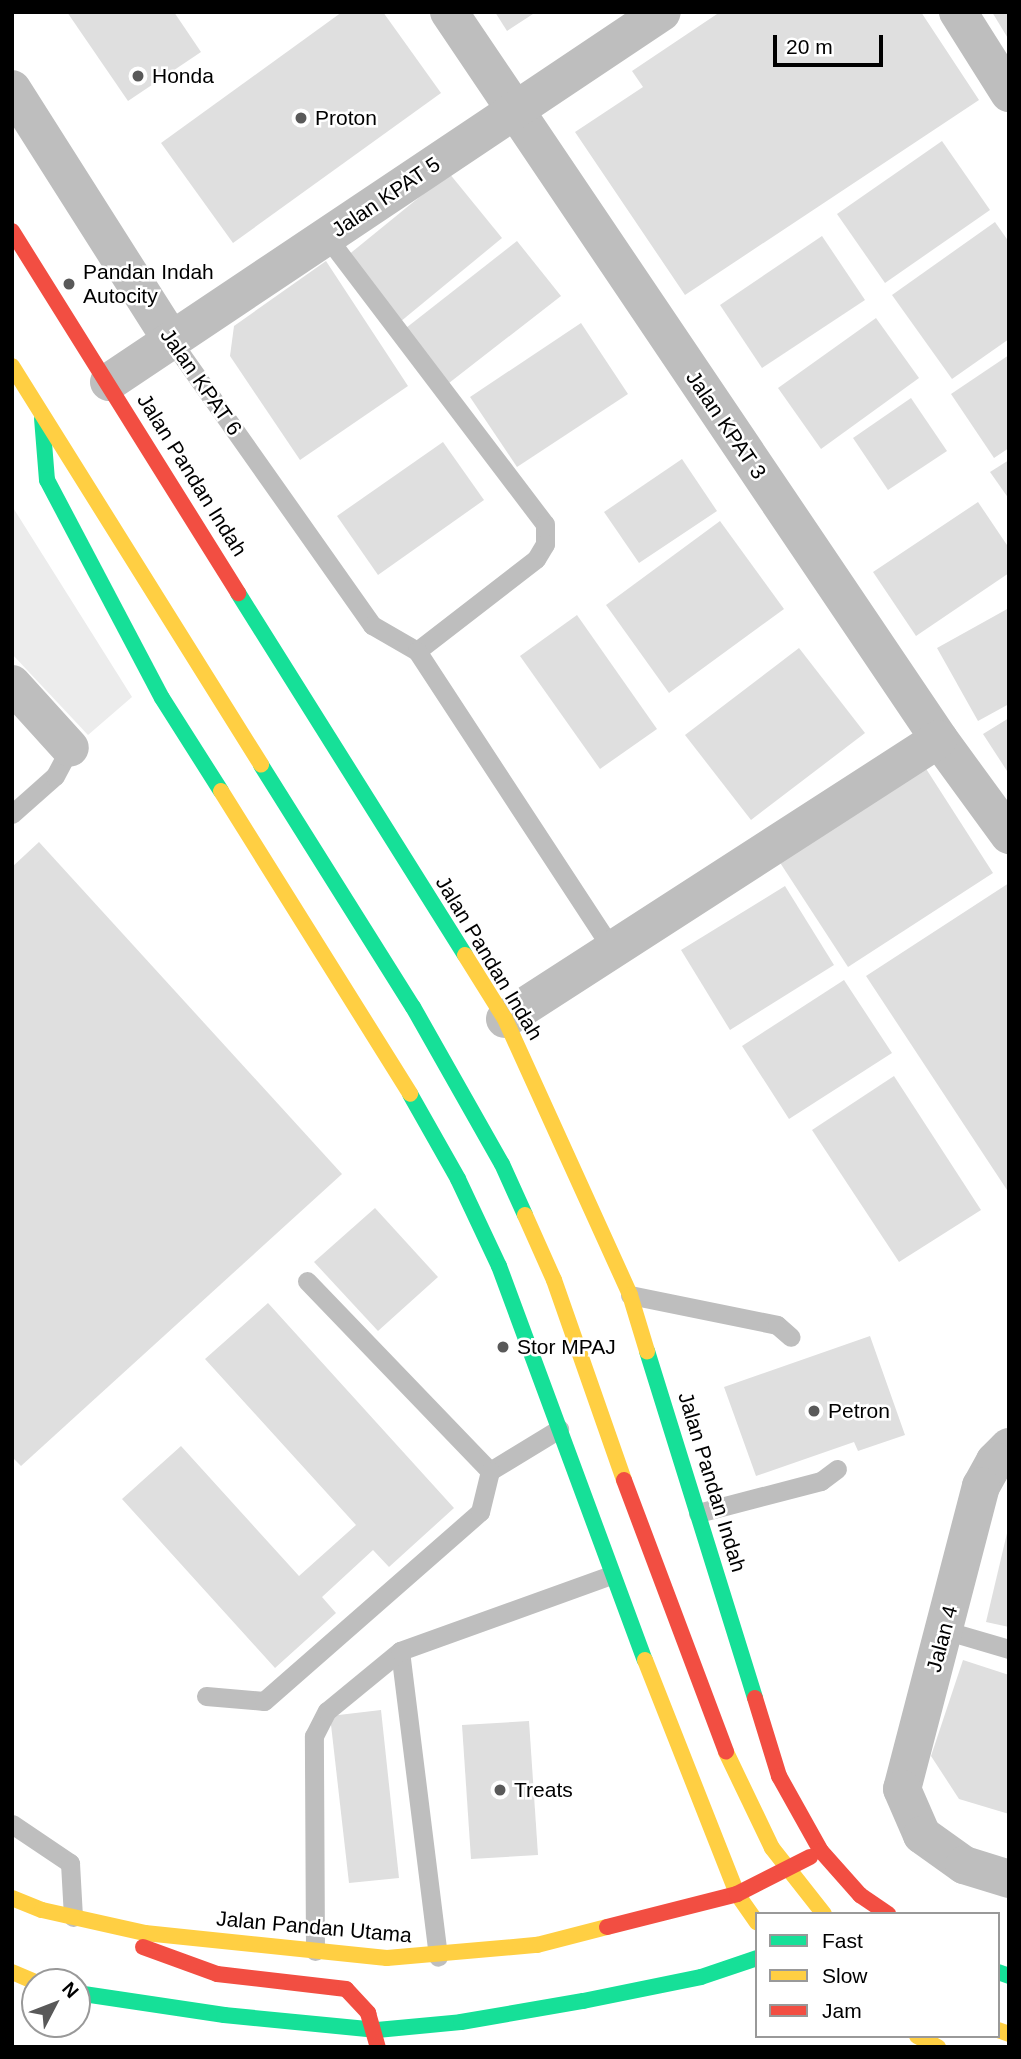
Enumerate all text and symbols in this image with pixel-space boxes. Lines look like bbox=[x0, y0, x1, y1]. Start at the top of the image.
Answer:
scale bar bbox=[776, 21, 886, 65]
text: 20 m bbox=[786, 35, 833, 58]
place label: Honda bbox=[152, 63, 214, 89]
marker: Honda bbox=[130, 68, 146, 84]
place label: Proton bbox=[315, 105, 377, 131]
marker: Proton bbox=[293, 110, 309, 126]
street label: Jalan KPAT 5 bbox=[327, 152, 445, 242]
place label: Pandan Indah Autocity bbox=[83, 259, 214, 309]
marker: Pandan Indah Autocity bbox=[61, 276, 77, 292]
street label: Jalan KPAT 6 bbox=[155, 323, 247, 441]
street label: Jalan KPAT 3 bbox=[681, 366, 771, 484]
street label: Jalan Pandan Indah bbox=[132, 389, 252, 561]
street label: Jalan Pandan Indah bbox=[430, 871, 548, 1045]
place label: Stor MPAJ bbox=[517, 1334, 616, 1360]
marker: Stor MPAJ bbox=[495, 1339, 511, 1355]
street label: Jalan Pandan Indah bbox=[673, 1389, 751, 1575]
place label: Petron bbox=[828, 1398, 890, 1424]
marker: Petron bbox=[806, 1403, 822, 1419]
street label: Jalan 4 bbox=[921, 1603, 963, 1675]
place label: Treats bbox=[514, 1777, 573, 1803]
marker: Treats bbox=[492, 1782, 508, 1798]
street label: Jalan Pandan Utama bbox=[215, 1906, 413, 1948]
legend bbox=[755, 1912, 1000, 2038]
text: Fast bbox=[822, 1929, 863, 1952]
text: Slow bbox=[822, 1964, 868, 1987]
north arrow bbox=[21, 1968, 91, 2038]
text: N bbox=[58, 1978, 83, 2002]
text: Jam bbox=[822, 1999, 862, 2022]

